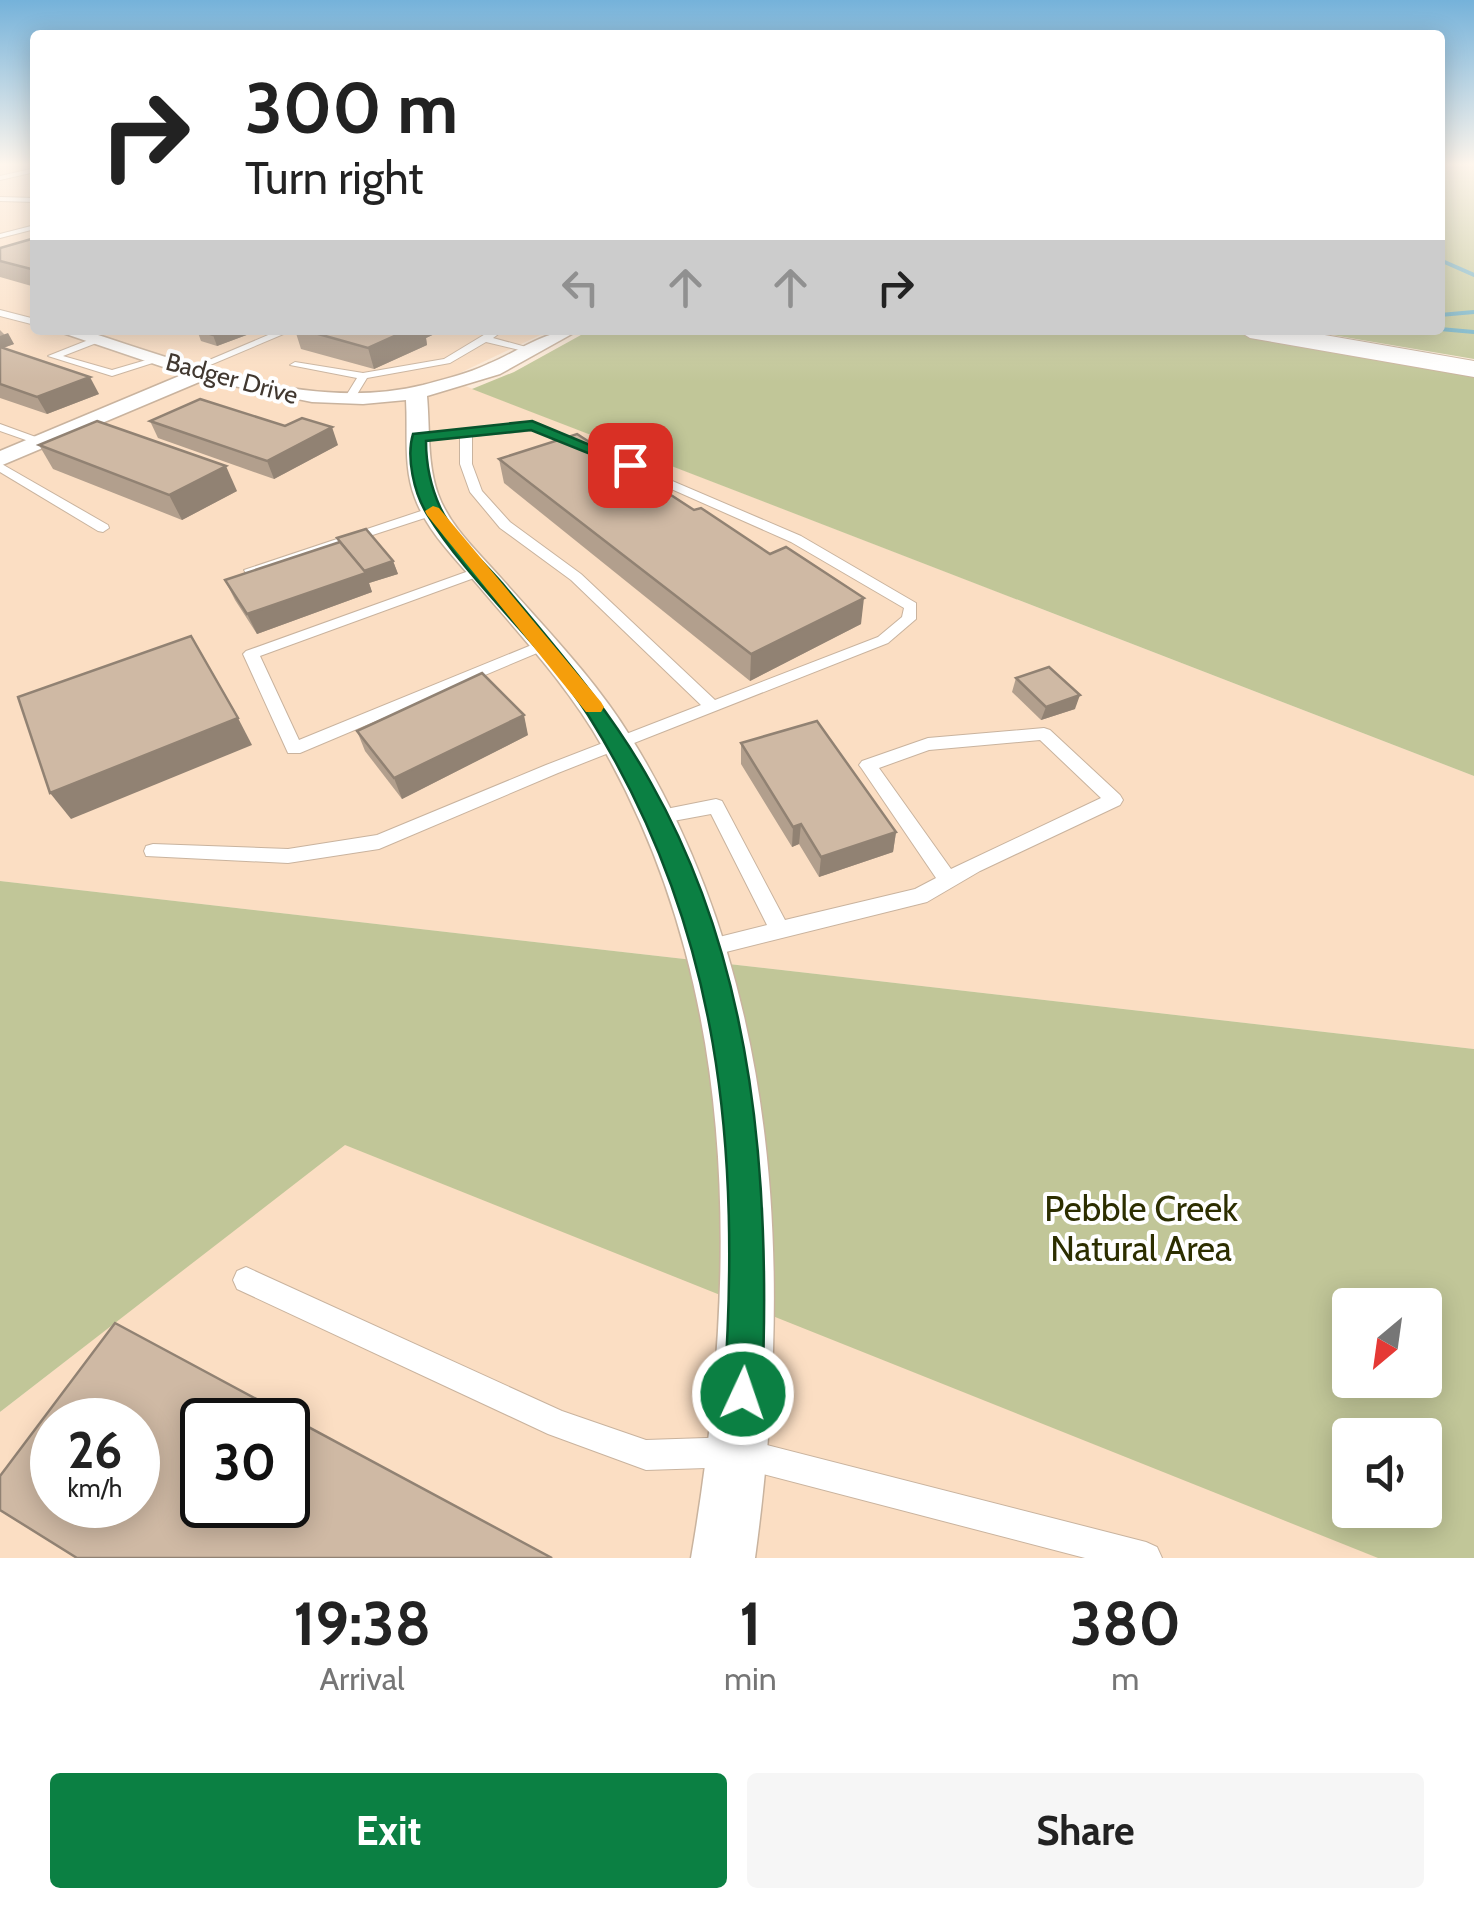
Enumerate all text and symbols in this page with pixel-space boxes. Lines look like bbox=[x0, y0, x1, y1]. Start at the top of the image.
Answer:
text: 300 m bbox=[245, 65, 458, 151]
icon: right bbox=[80, 70, 210, 200]
text: Turn right bbox=[245, 151, 424, 205]
icon: left bbox=[553, 260, 608, 315]
icon: ahead bbox=[658, 260, 713, 315]
icon: ahead bbox=[763, 260, 818, 315]
icon: right bbox=[868, 260, 923, 315]
street label: Badger Drive bbox=[163, 346, 302, 410]
pin bbox=[588, 423, 673, 508]
icon: arrive bbox=[603, 438, 658, 493]
park label: Pebble Creek Natural Area bbox=[1044, 1187, 1238, 1270]
north arrow bbox=[1332, 1288, 1442, 1398]
map controls bbox=[1332, 1288, 1442, 1528]
position arrow bbox=[691, 1342, 795, 1446]
speed limit sign: 30 bbox=[180, 1398, 310, 1528]
button: sound bbox=[1332, 1418, 1442, 1528]
text: 26 bbox=[68, 1420, 122, 1481]
text: km/h bbox=[68, 1473, 122, 1503]
text: 19:38 bbox=[293, 1587, 431, 1660]
text: 1 bbox=[739, 1587, 761, 1660]
text: 380 bbox=[1070, 1587, 1181, 1660]
text: Arrival bbox=[319, 1659, 405, 1698]
text: min bbox=[724, 1659, 777, 1698]
text: m bbox=[1111, 1659, 1139, 1698]
button: Exit bbox=[50, 1773, 727, 1888]
button: Share bbox=[747, 1773, 1424, 1888]

